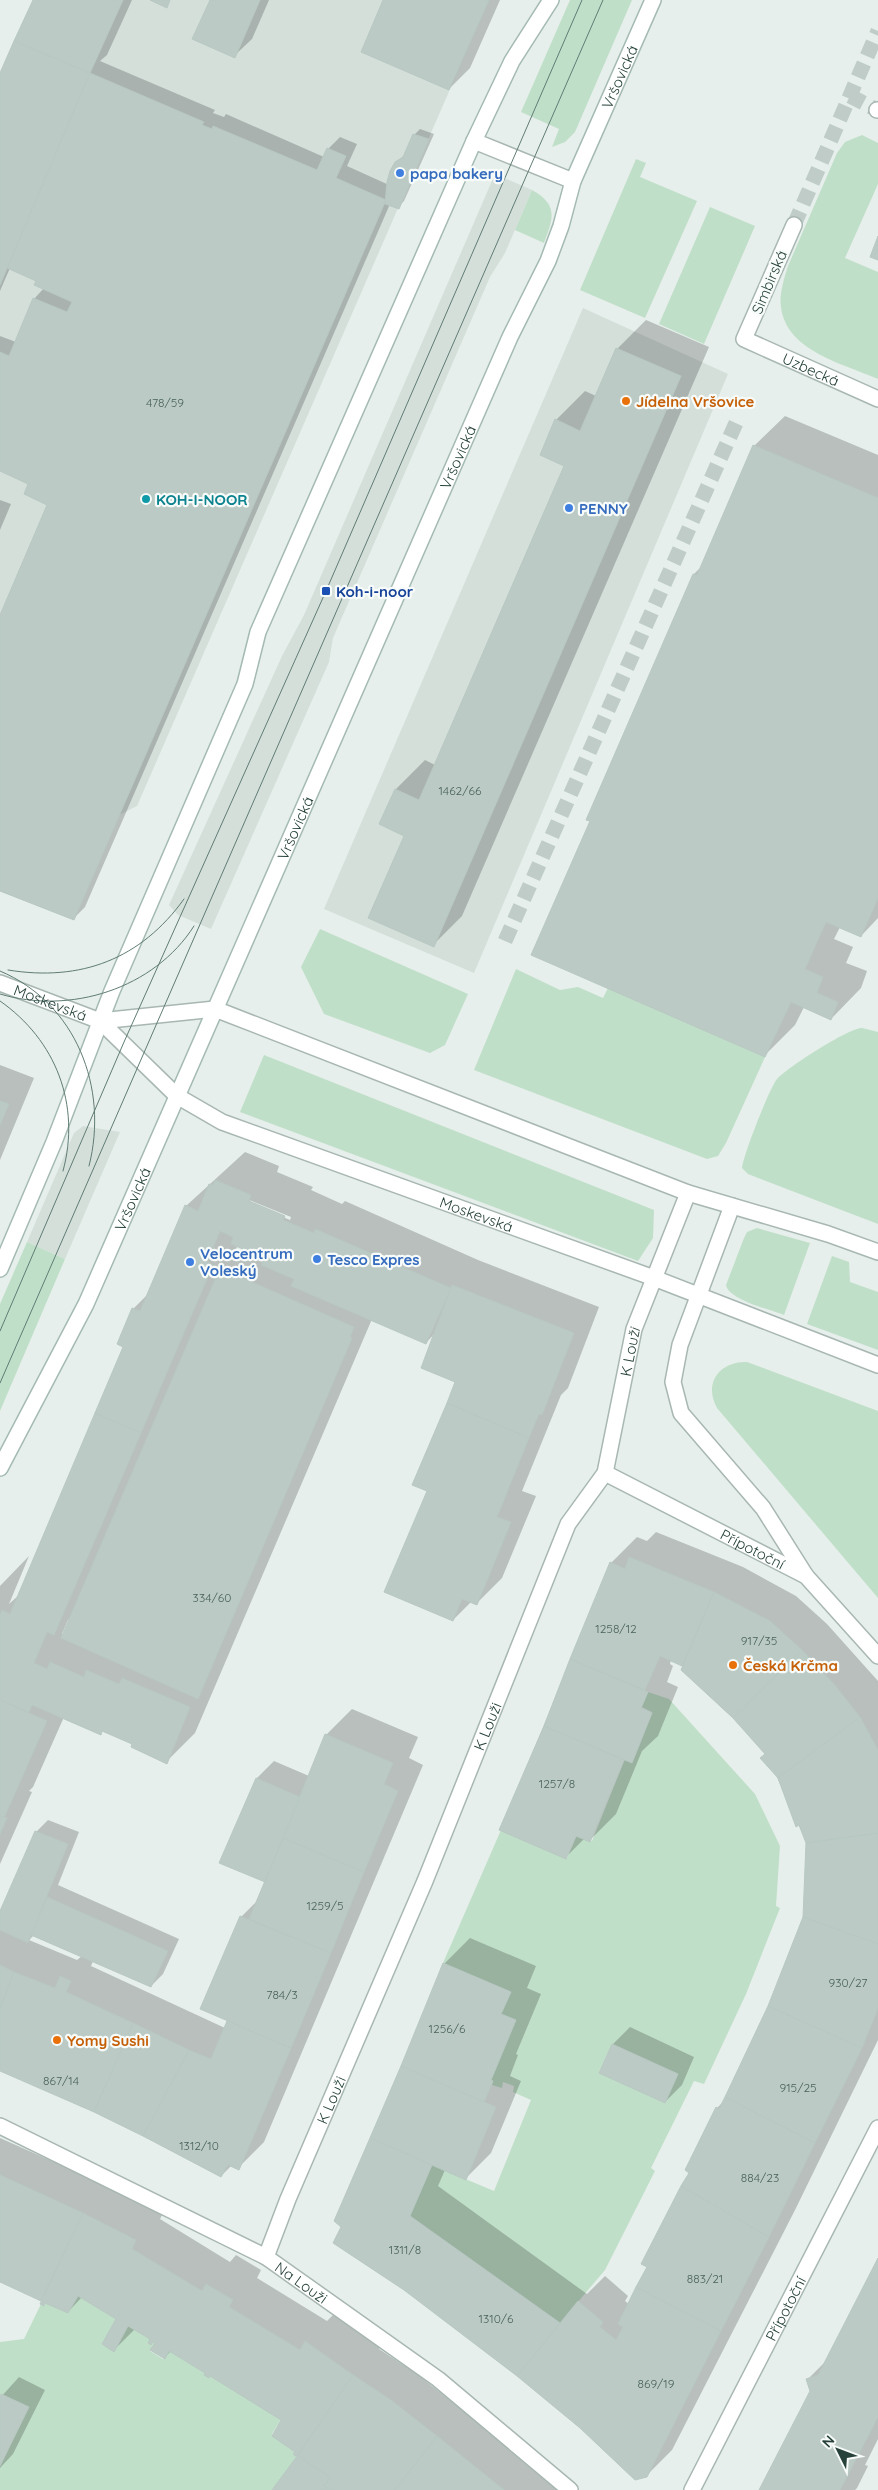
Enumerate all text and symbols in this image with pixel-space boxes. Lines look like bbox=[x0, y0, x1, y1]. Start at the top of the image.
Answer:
street label: Vršovická bbox=[597, 42, 641, 111]
place label: papa bakery bbox=[410, 164, 503, 183]
marker: papa bakery bbox=[394, 167, 406, 179]
street label: Simbirská bbox=[747, 247, 791, 317]
street label: Uzbecká bbox=[780, 348, 843, 390]
place label: Jídelna Vršovice bbox=[636, 392, 754, 411]
house number: 478/59 bbox=[146, 395, 184, 410]
marker: Jídelna Vršovice bbox=[620, 395, 632, 407]
street label: Vršovická bbox=[435, 422, 480, 492]
place label: KOH-I-NOOR bbox=[156, 490, 248, 509]
marker: KOH-I-NOOR bbox=[140, 493, 152, 505]
place label: PENNY bbox=[579, 499, 628, 518]
marker: PENNY bbox=[563, 502, 575, 514]
place label: Koh-i-noor bbox=[336, 582, 414, 601]
marker: Koh-i-noor bbox=[320, 585, 332, 597]
house number: 1462/66 bbox=[439, 783, 482, 798]
street label: Vršovická bbox=[272, 793, 317, 863]
street label: Moskevská bbox=[11, 980, 90, 1025]
street label: Vršovická bbox=[110, 1164, 154, 1234]
street label: Moskevská bbox=[437, 1192, 516, 1236]
place label: Velocentrum Voleský bbox=[200, 1244, 293, 1280]
place label: Tesco Expres bbox=[327, 1250, 420, 1269]
marker: Tesco Expres bbox=[311, 1253, 323, 1265]
marker: Velocentrum Voleský bbox=[184, 1256, 196, 1268]
street label: K Louži bbox=[615, 1323, 644, 1378]
street label: Přípotoční bbox=[717, 1524, 789, 1573]
house number: 334/60 bbox=[193, 1590, 231, 1605]
house number: 1258/12 bbox=[595, 1621, 637, 1636]
house number: 917/35 bbox=[741, 1633, 777, 1648]
place label: Česká Krčma bbox=[743, 1656, 838, 1675]
marker: Česká Krčma bbox=[727, 1659, 739, 1671]
street label: K Louži bbox=[469, 1699, 505, 1753]
house number: 1257/8 bbox=[539, 1776, 575, 1791]
house number: 1259/5 bbox=[306, 1898, 344, 1913]
house number: 930/27 bbox=[829, 1975, 867, 1990]
house number: 784/3 bbox=[266, 1987, 298, 2002]
house number: 1256/6 bbox=[429, 2021, 466, 2036]
place label: Yomy Sushi bbox=[67, 2031, 149, 2050]
marker: Yomy Sushi bbox=[51, 2034, 63, 2046]
house number: 867/14 bbox=[43, 2073, 79, 2088]
street label: K Louži bbox=[312, 2073, 349, 2127]
house number: 915/25 bbox=[779, 2080, 817, 2095]
house number: 1312/10 bbox=[179, 2138, 219, 2153]
house number: 884/23 bbox=[741, 2170, 779, 2185]
house number: 1311/8 bbox=[389, 2242, 421, 2257]
street label: Na Louži bbox=[271, 2257, 331, 2307]
house number: 883/21 bbox=[687, 2271, 723, 2286]
street label: Přípotoční bbox=[761, 2272, 810, 2344]
house number: 1310/6 bbox=[478, 2311, 514, 2326]
house number: 869/19 bbox=[637, 2376, 675, 2391]
north arrow bbox=[813, 2425, 863, 2475]
text: N bbox=[818, 2431, 838, 2451]

